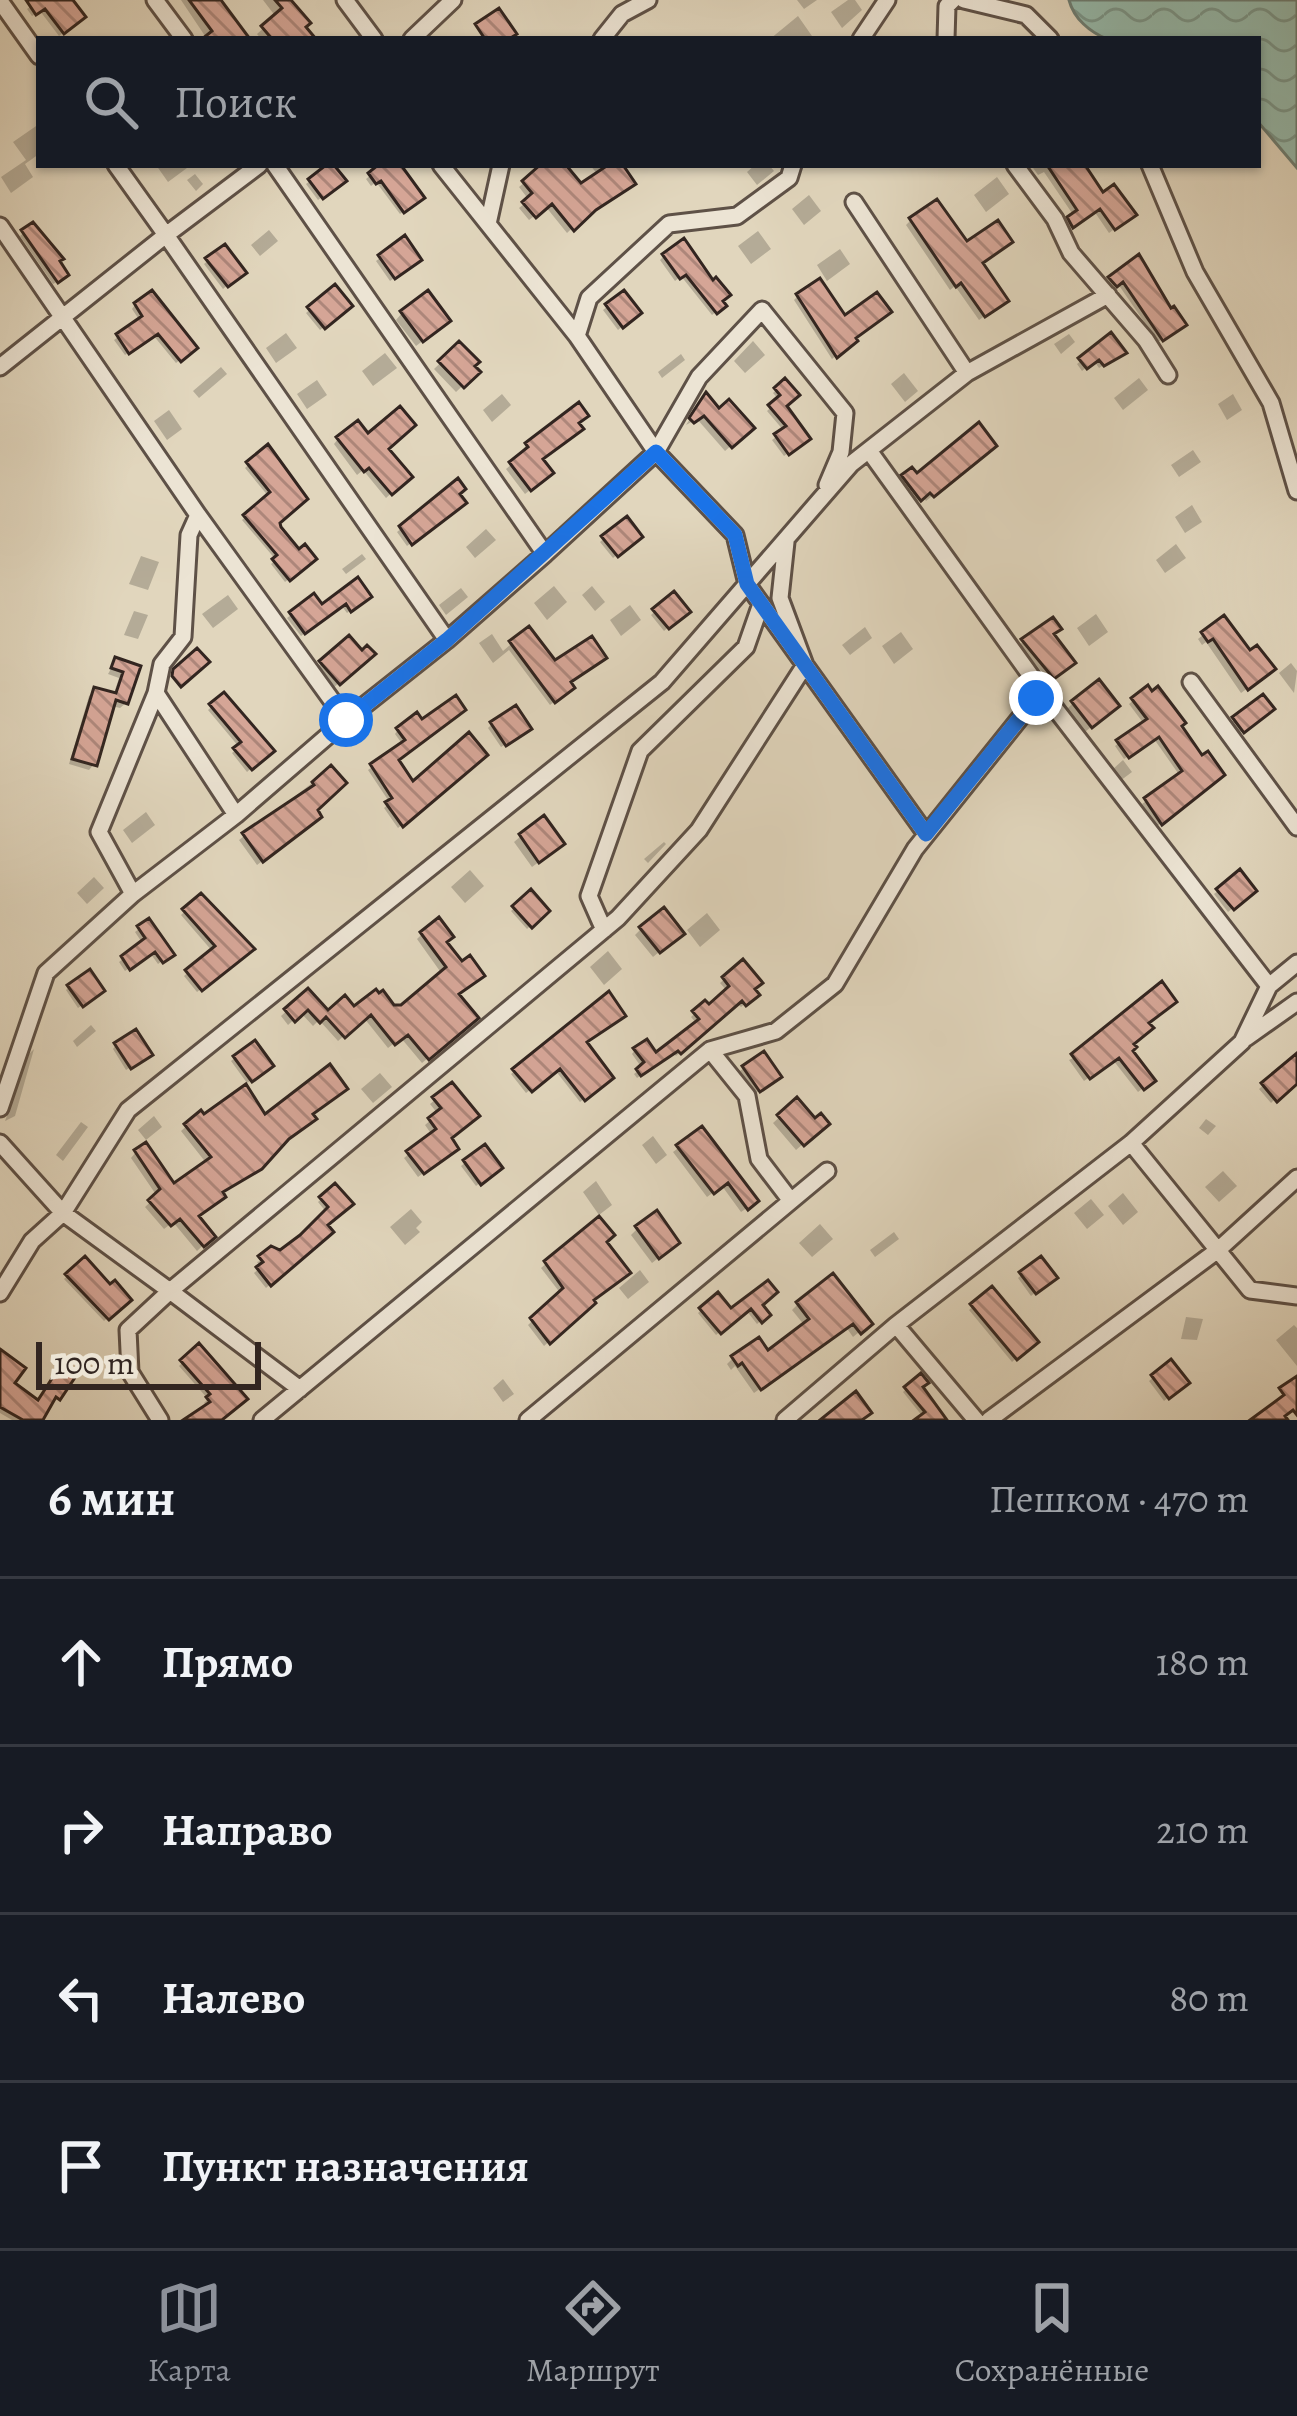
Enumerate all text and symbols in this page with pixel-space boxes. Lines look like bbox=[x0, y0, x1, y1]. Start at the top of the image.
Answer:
search box bbox=[36, 36, 1261, 168]
icon: search bbox=[78, 69, 144, 135]
text: Поиск bbox=[174, 71, 297, 133]
route end bbox=[1009, 671, 1063, 725]
route start bbox=[319, 693, 373, 747]
scale bar bbox=[36, 1336, 261, 1389]
text: 100 m bbox=[54, 1340, 134, 1385]
text: 6 мин bbox=[48, 1463, 175, 1533]
text: Пешком · 470 m bbox=[989, 1472, 1249, 1525]
icon: ahead bbox=[48, 1629, 114, 1695]
text: Прямо bbox=[162, 1631, 293, 1693]
text: 180 m bbox=[1156, 1635, 1249, 1688]
icon: right bbox=[48, 1797, 114, 1863]
text: Направо bbox=[162, 1799, 333, 1861]
text: 210 m bbox=[1156, 1803, 1249, 1856]
icon: left bbox=[48, 1965, 114, 2031]
text: Налево bbox=[162, 1967, 305, 2029]
text: 80 m bbox=[1169, 1971, 1249, 2024]
icon: arrive bbox=[48, 2133, 114, 2199]
text: Пункт назначения bbox=[162, 2135, 529, 2197]
tab: Карта bbox=[148, 2275, 231, 2392]
tab: Маршрут bbox=[526, 2275, 660, 2392]
tab: Сохранённые bbox=[955, 2275, 1149, 2392]

